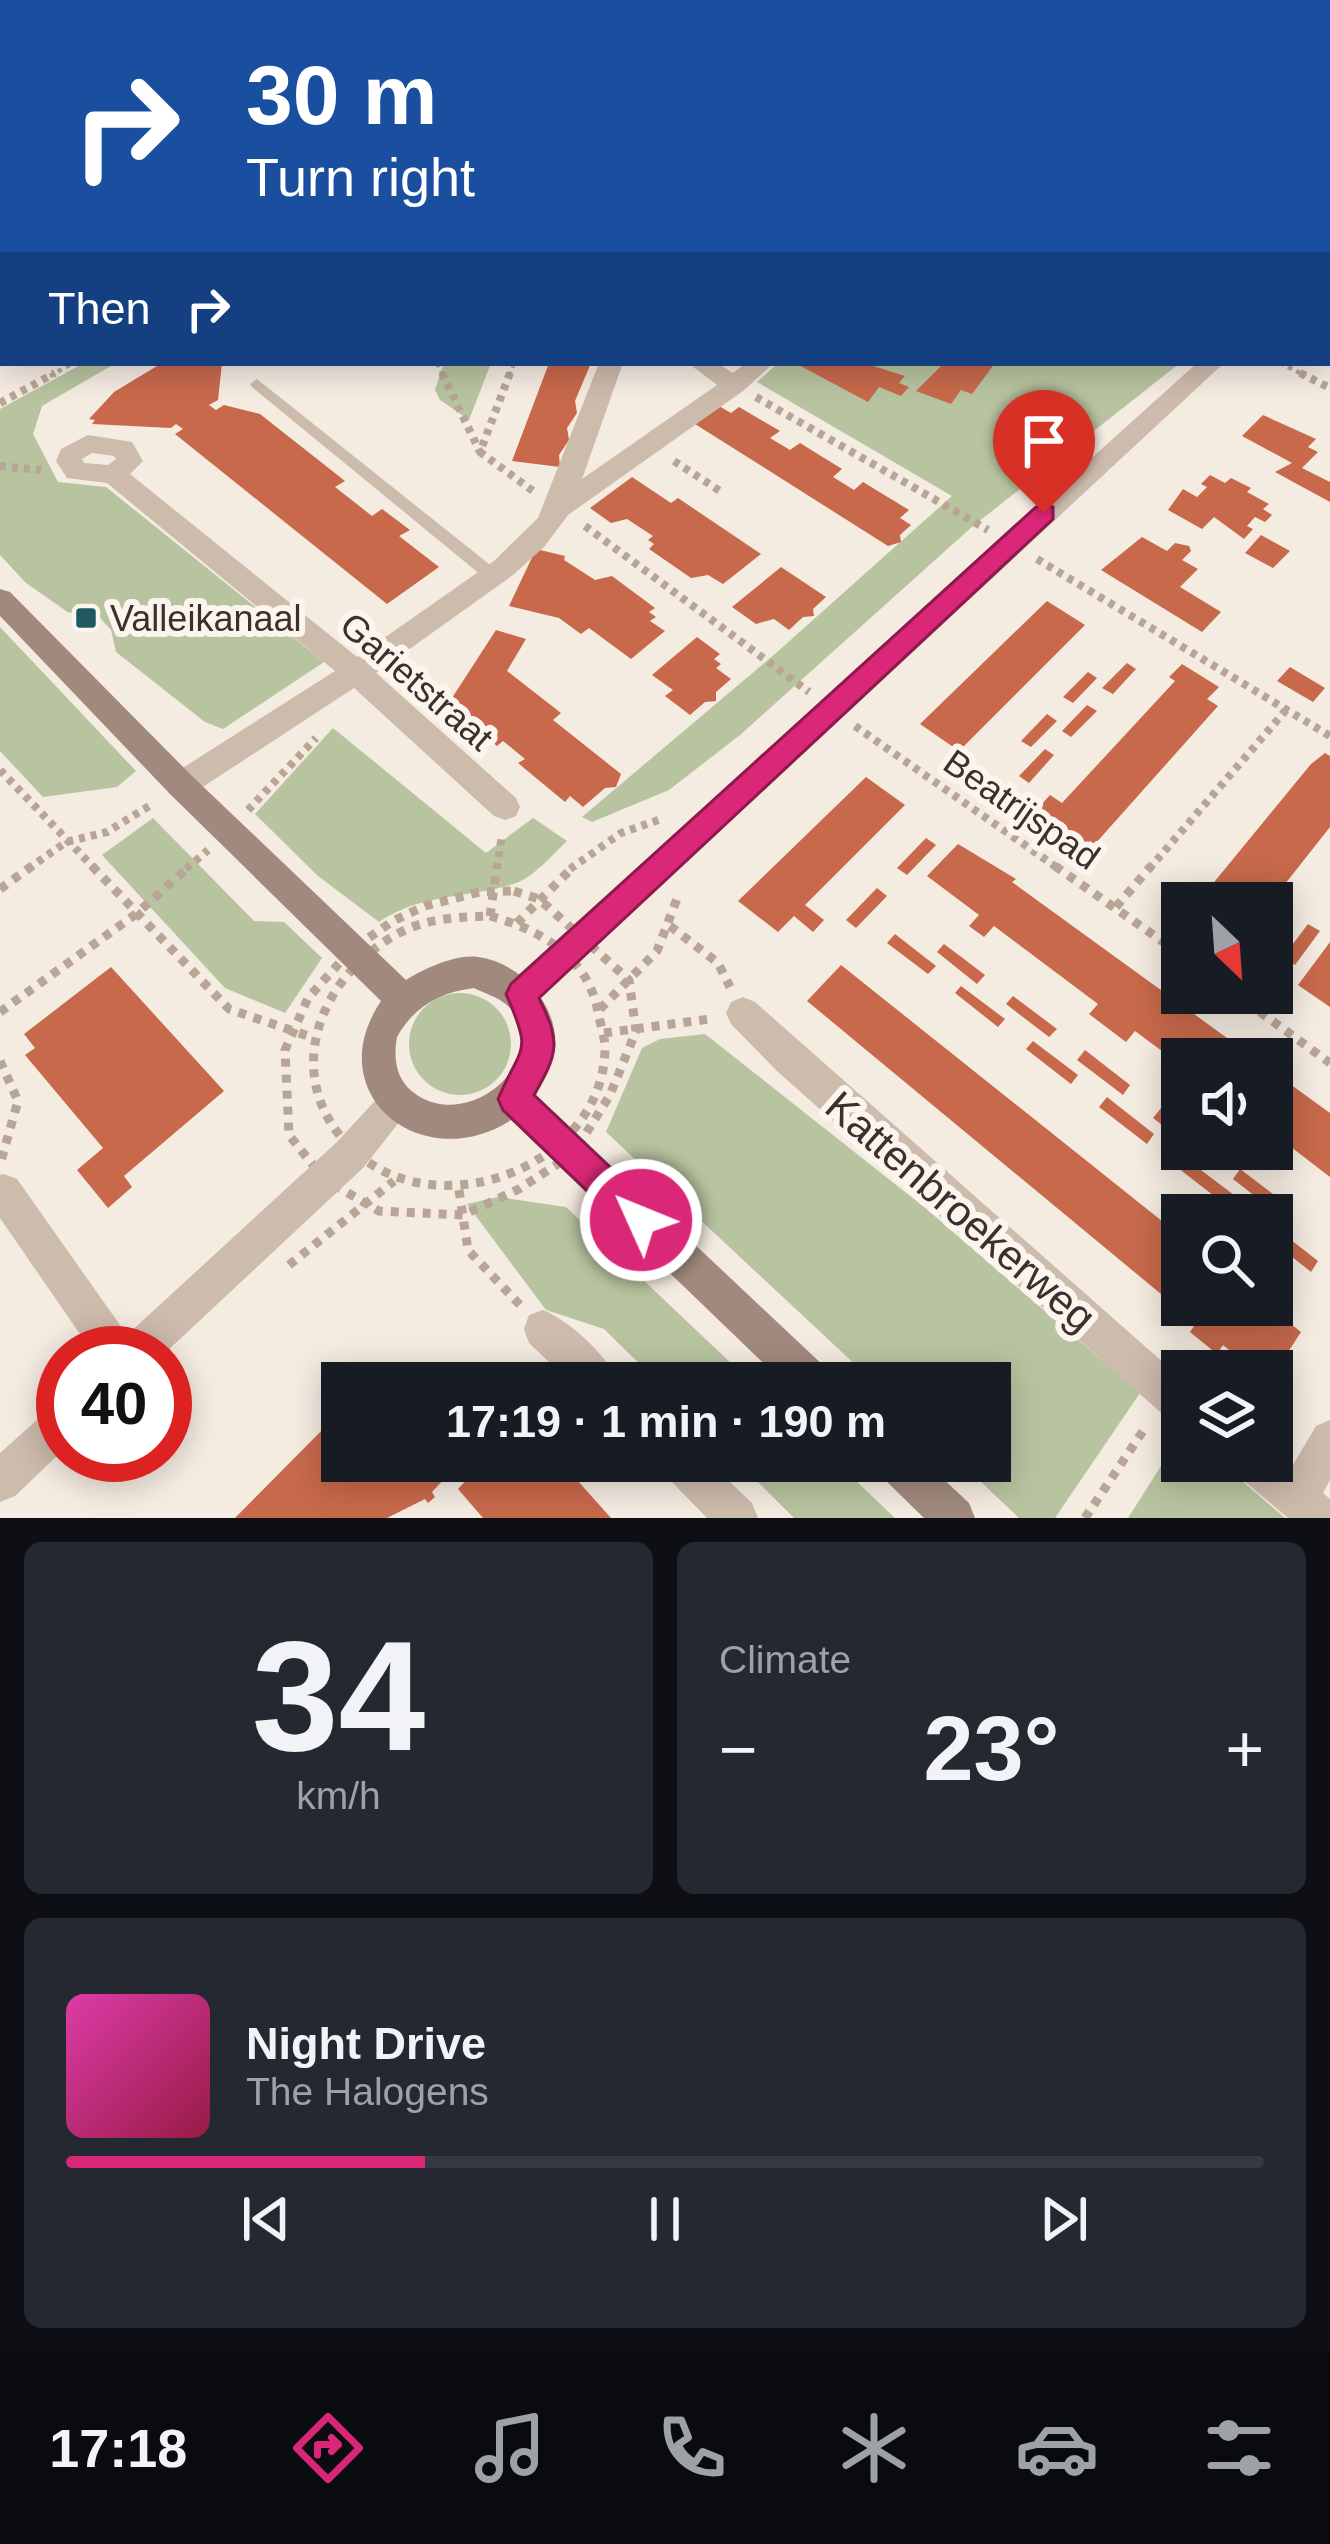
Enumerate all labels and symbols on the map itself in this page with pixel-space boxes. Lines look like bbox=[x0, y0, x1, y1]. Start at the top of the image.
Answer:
pin bbox=[993, 390, 1095, 513]
place label: Valleikanaal bbox=[110, 598, 301, 639]
street label: Garietstraat bbox=[332, 604, 501, 759]
marker: Valleikanaal bbox=[73, 605, 99, 631]
street label: Beatrijspad bbox=[936, 741, 1107, 878]
north arrow bbox=[1161, 882, 1293, 1014]
street label: Kattenbroekerweg bbox=[817, 1082, 1105, 1341]
position arrow bbox=[578, 1157, 704, 1283]
speed limit sign: 40 bbox=[36, 1326, 192, 1482]

